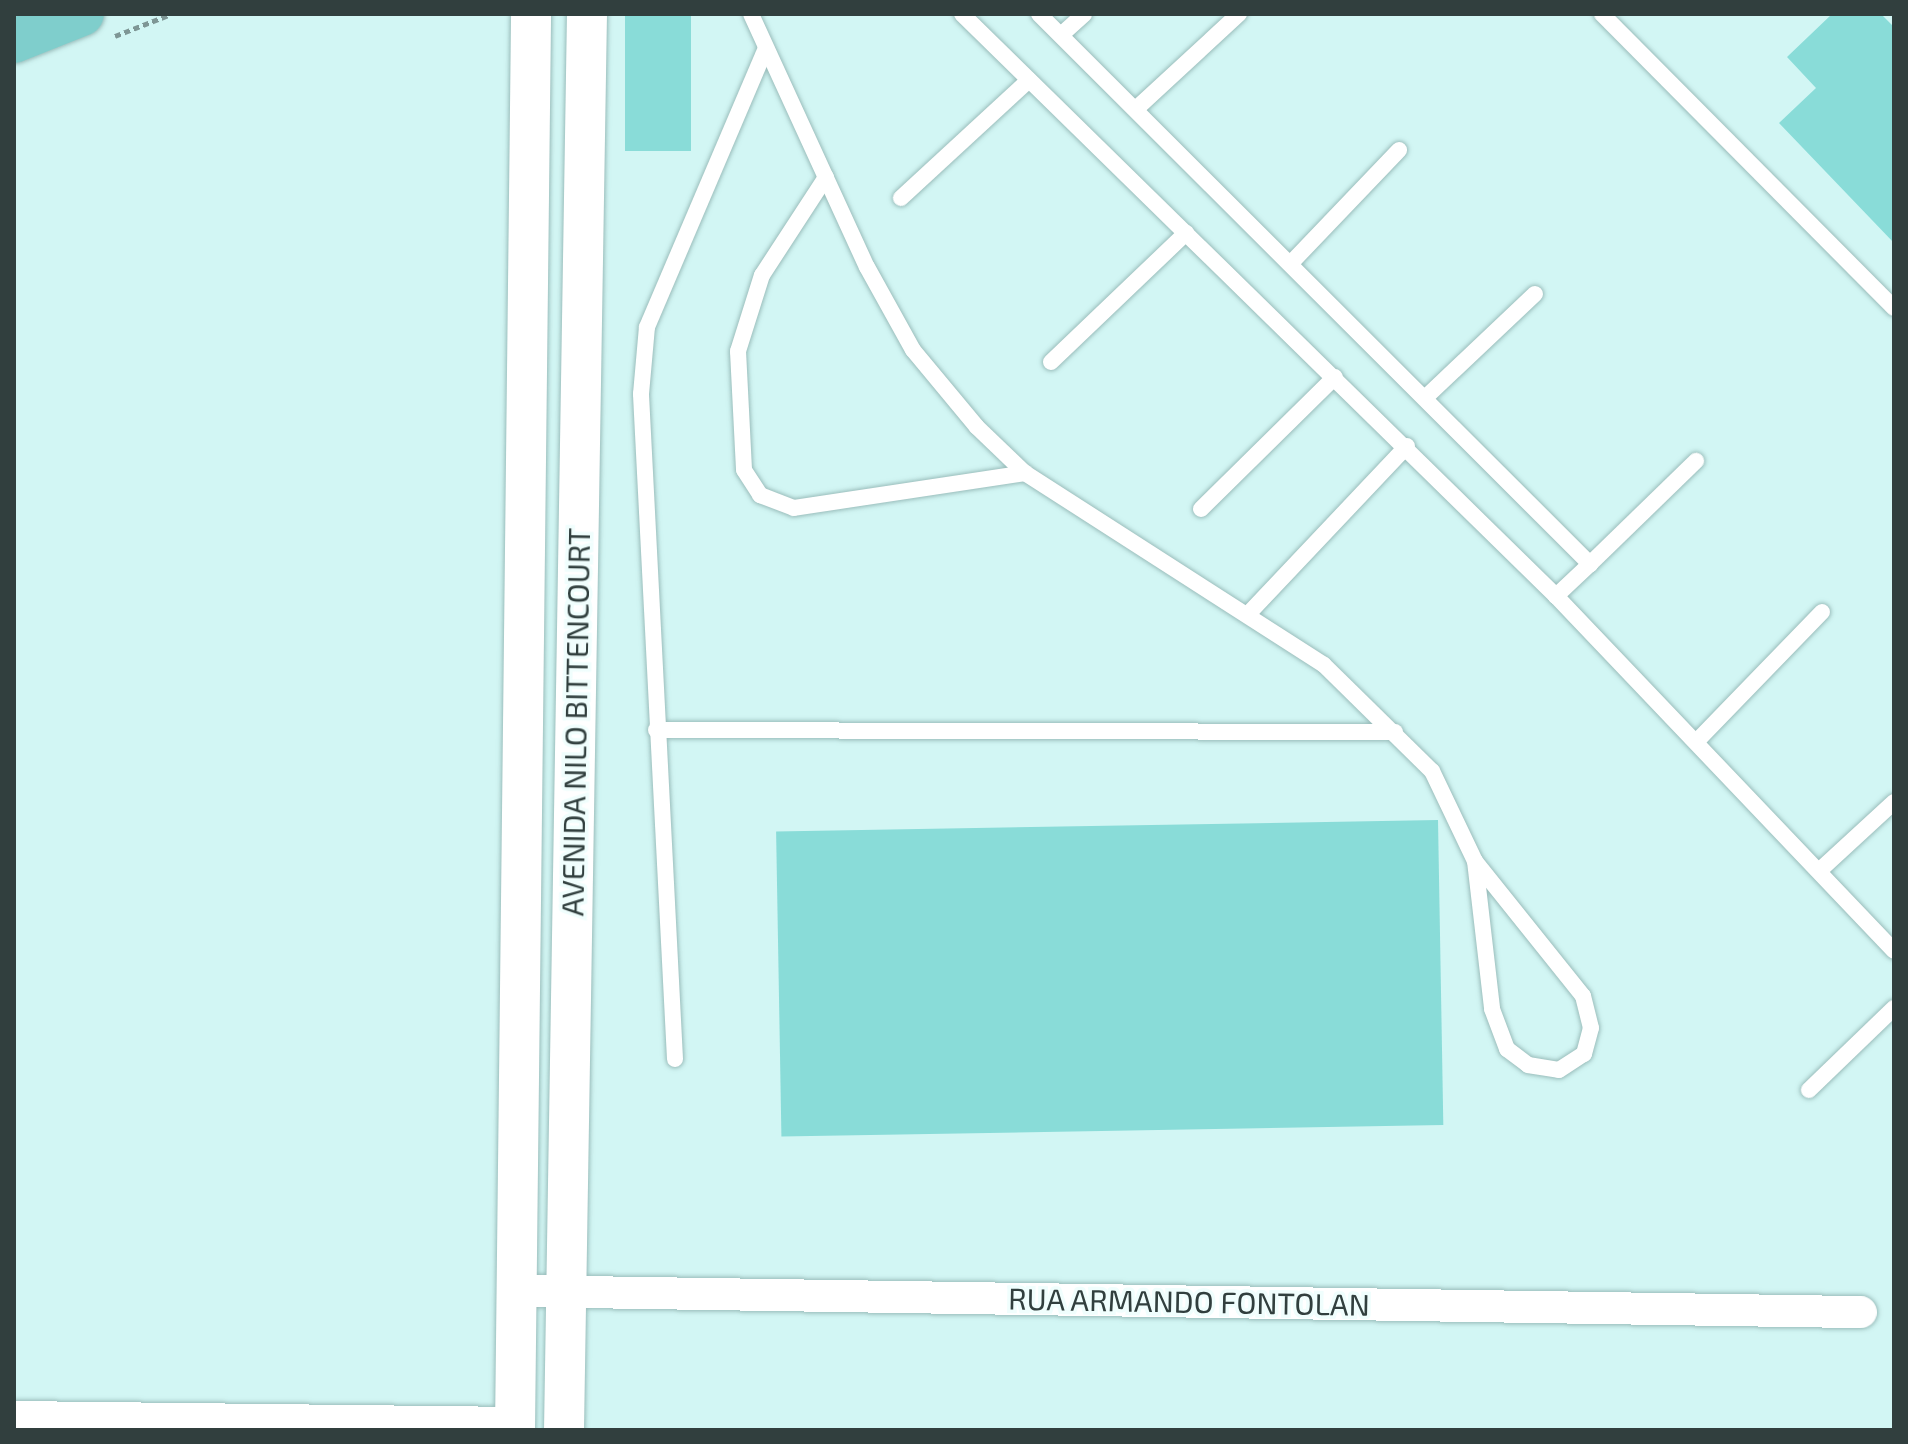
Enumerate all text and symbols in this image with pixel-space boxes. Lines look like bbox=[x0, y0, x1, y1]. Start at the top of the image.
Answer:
street label: AVENIDA NILO BITTENCOURT bbox=[554, 527, 596, 917]
street label: RUA ARMANDO FONTOLAN bbox=[1007, 1280, 1371, 1322]

